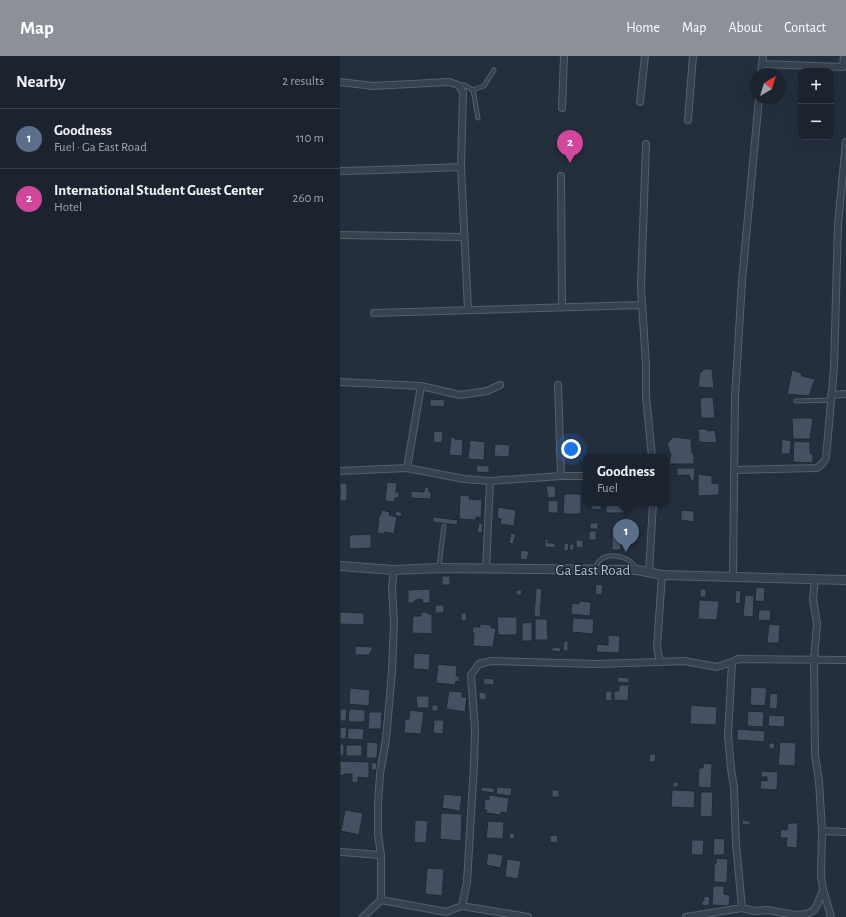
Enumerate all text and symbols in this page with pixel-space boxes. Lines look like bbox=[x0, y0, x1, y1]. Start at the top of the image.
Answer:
text: Map bbox=[20, 19, 54, 38]
text: Home bbox=[626, 21, 660, 35]
text: Map bbox=[682, 21, 706, 35]
text: About bbox=[728, 21, 762, 35]
text: Contact bbox=[784, 21, 826, 35]
north arrow bbox=[750, 68, 786, 104]
map controls bbox=[798, 68, 834, 140]
button: + bbox=[798, 68, 834, 104]
text: Nearby bbox=[16, 73, 66, 90]
text: 2 results bbox=[282, 75, 324, 88]
button: − bbox=[798, 104, 834, 140]
text: Goodness bbox=[54, 123, 112, 138]
pin: 2 bbox=[557, 130, 583, 163]
text: 1 bbox=[27, 132, 31, 145]
text: 110 m bbox=[296, 132, 324, 145]
text: Fuel · Ga East Road bbox=[54, 141, 147, 154]
text: International Student Guest Center bbox=[54, 183, 264, 198]
text: 2 bbox=[26, 192, 32, 205]
text: 260 m bbox=[293, 192, 324, 205]
text: Hotel bbox=[54, 201, 82, 214]
your location bbox=[561, 439, 581, 459]
popup bbox=[583, 454, 669, 506]
text: Goodness bbox=[597, 464, 655, 479]
text: Fuel bbox=[597, 482, 618, 495]
pin: 1 bbox=[613, 519, 639, 552]
street label: Ga East Road bbox=[556, 563, 631, 578]

